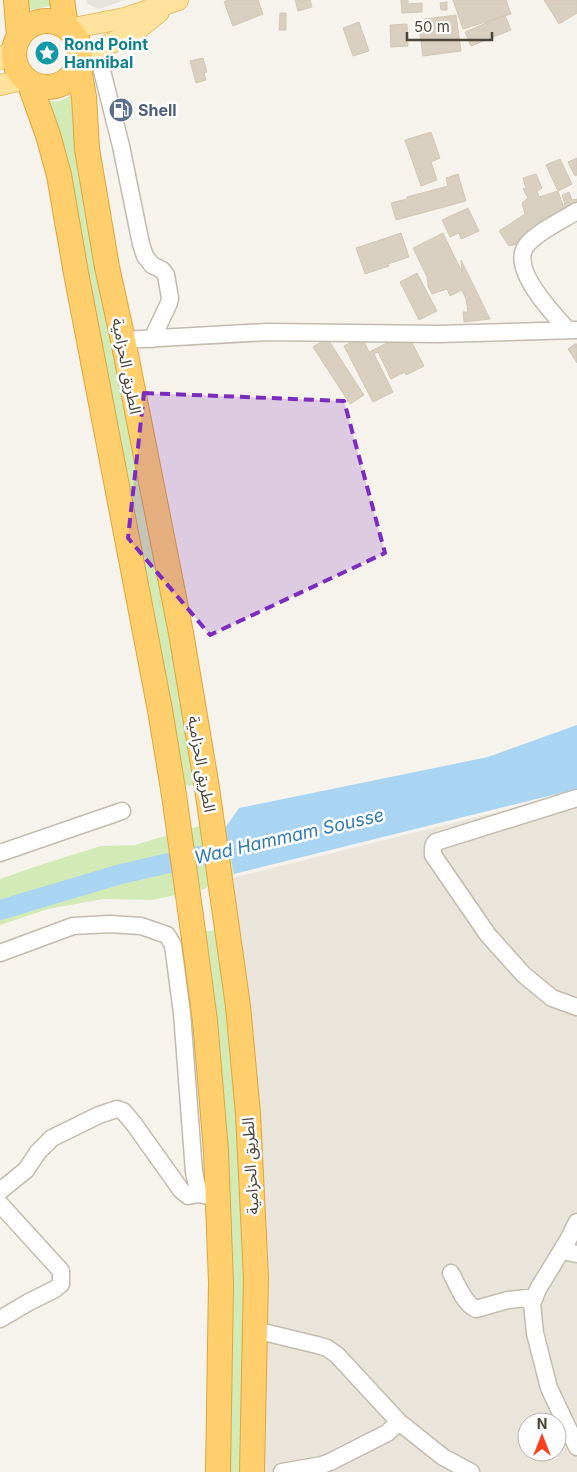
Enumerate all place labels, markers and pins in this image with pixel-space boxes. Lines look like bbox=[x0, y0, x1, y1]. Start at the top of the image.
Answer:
place label: Rond Point Hannibal bbox=[64, 34, 148, 72]
place icon: Rond Point Hannibal bbox=[34, 40, 60, 66]
fuel station icon: Shell bbox=[108, 97, 134, 123]
place label: Shell bbox=[138, 100, 177, 120]

